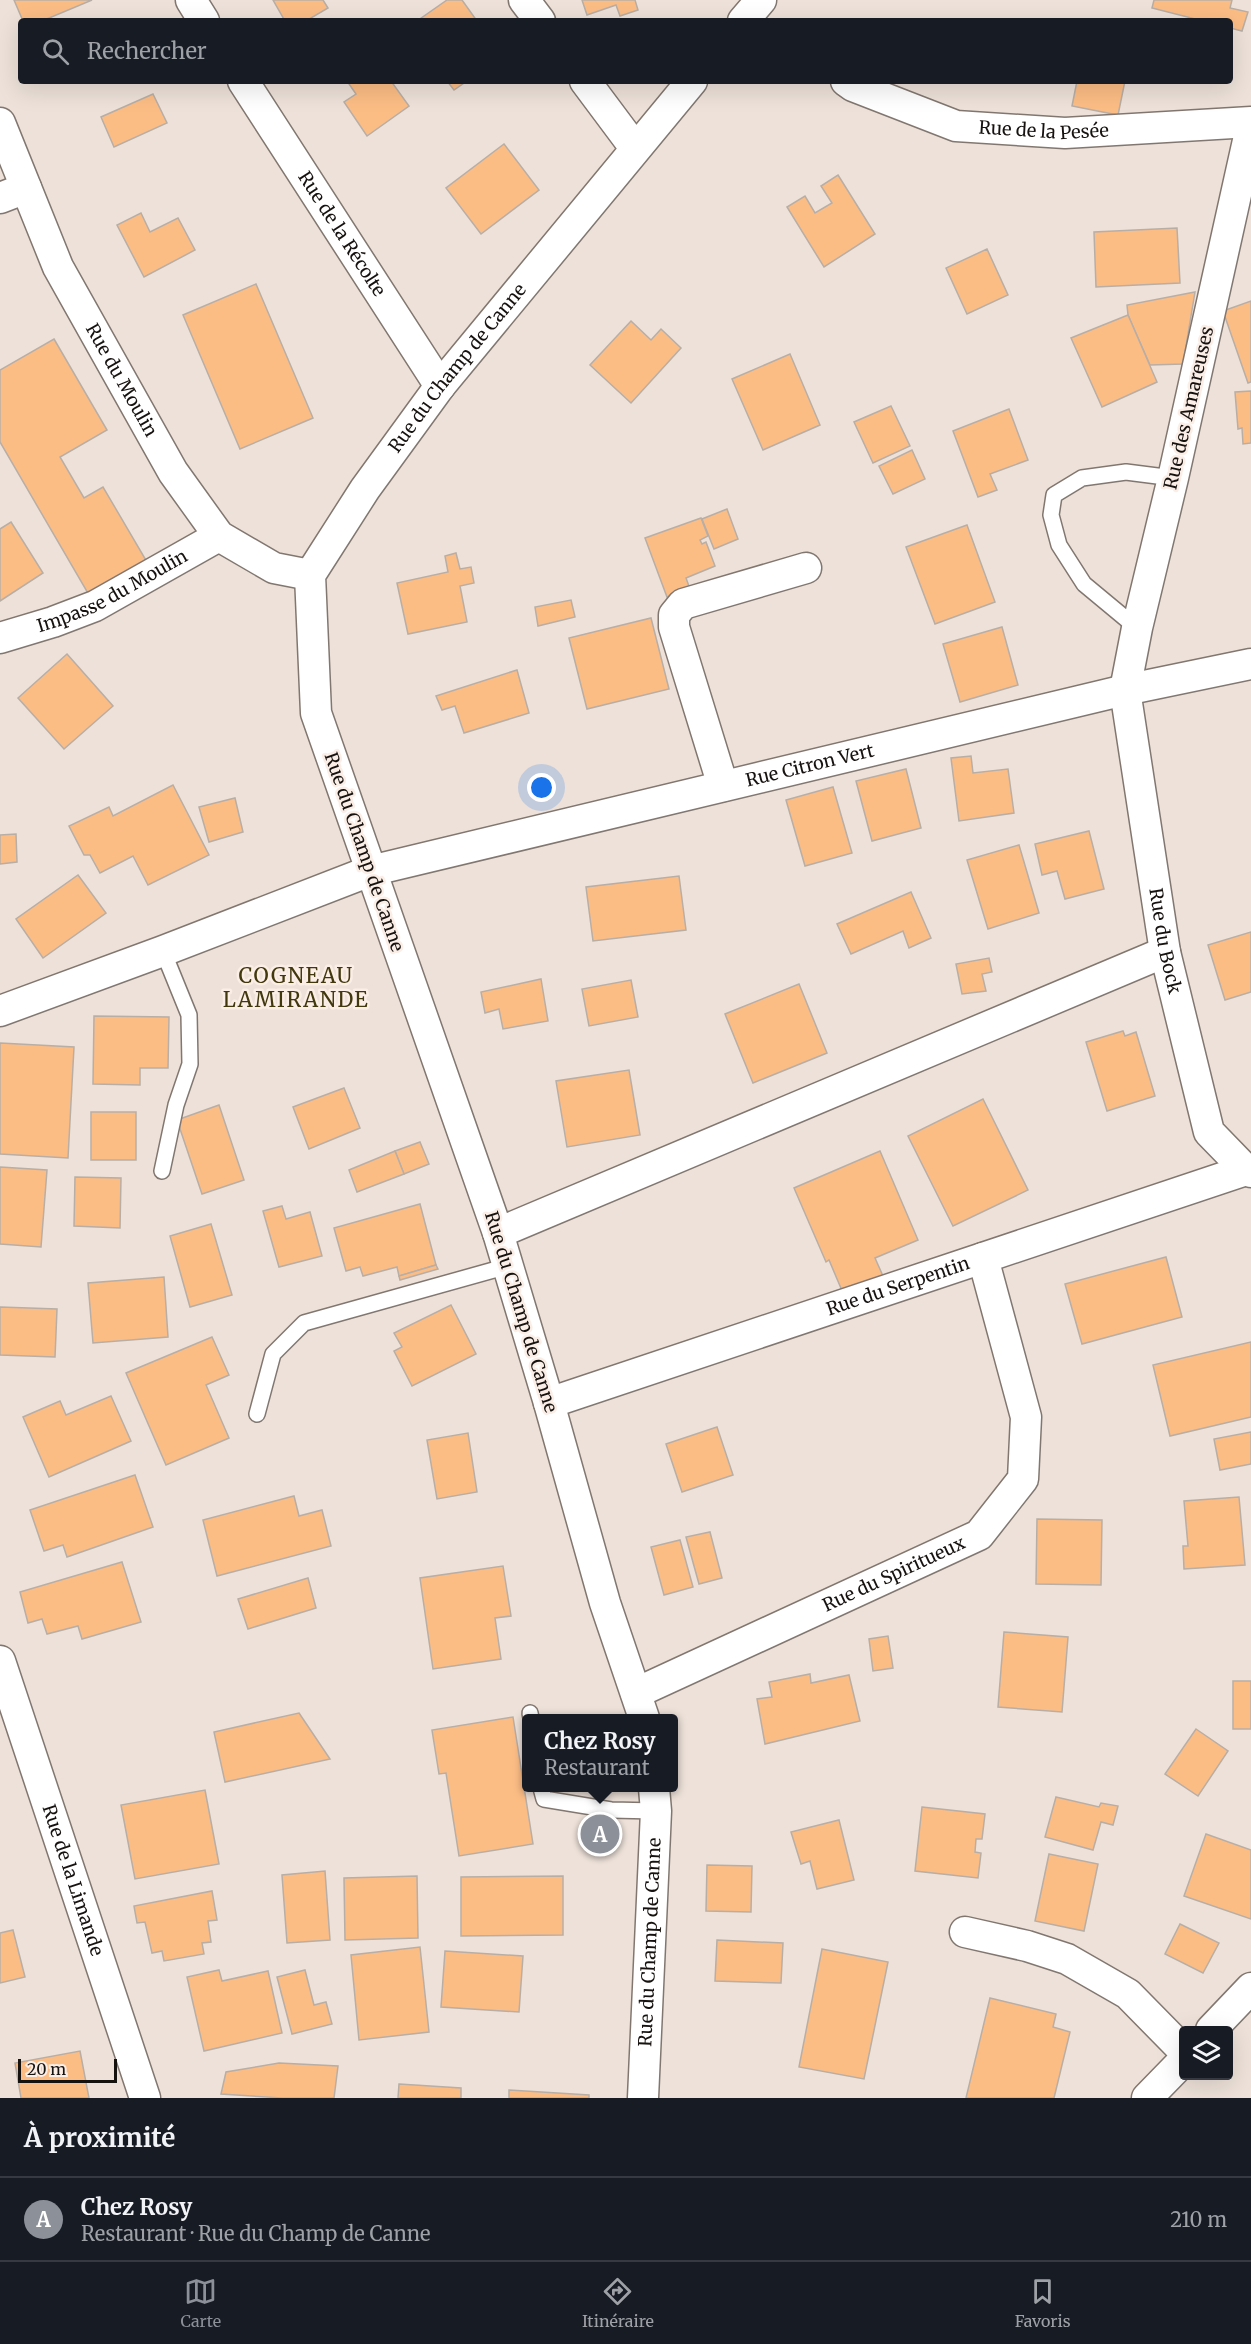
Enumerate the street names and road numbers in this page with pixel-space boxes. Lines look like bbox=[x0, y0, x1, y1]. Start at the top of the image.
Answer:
street label: Rue de la Pesée bbox=[978, 115, 1109, 144]
street label: Rue de la Récolte bbox=[293, 167, 391, 300]
street label: Rue du Champ de Canne bbox=[383, 279, 531, 457]
street label: Rue du Moulin bbox=[81, 319, 163, 441]
street label: Rue des Amareuses bbox=[1159, 324, 1218, 492]
street label: Impasse du Moulin bbox=[34, 544, 191, 637]
street label: Rue Citron Vert bbox=[743, 739, 876, 792]
street label: Rue du Champ de Canne bbox=[320, 749, 409, 954]
street label: Rue du Bock bbox=[1144, 886, 1187, 997]
street label: Rue du Champ de Canne bbox=[480, 1208, 563, 1415]
street label: Rue du Serpentin bbox=[823, 1251, 973, 1320]
street label: Rue du Spiritueux bbox=[819, 1531, 969, 1616]
street label: Rue de la Limande bbox=[37, 1801, 109, 1959]
street label: Rue du Champ de Canne bbox=[633, 1837, 666, 2047]

